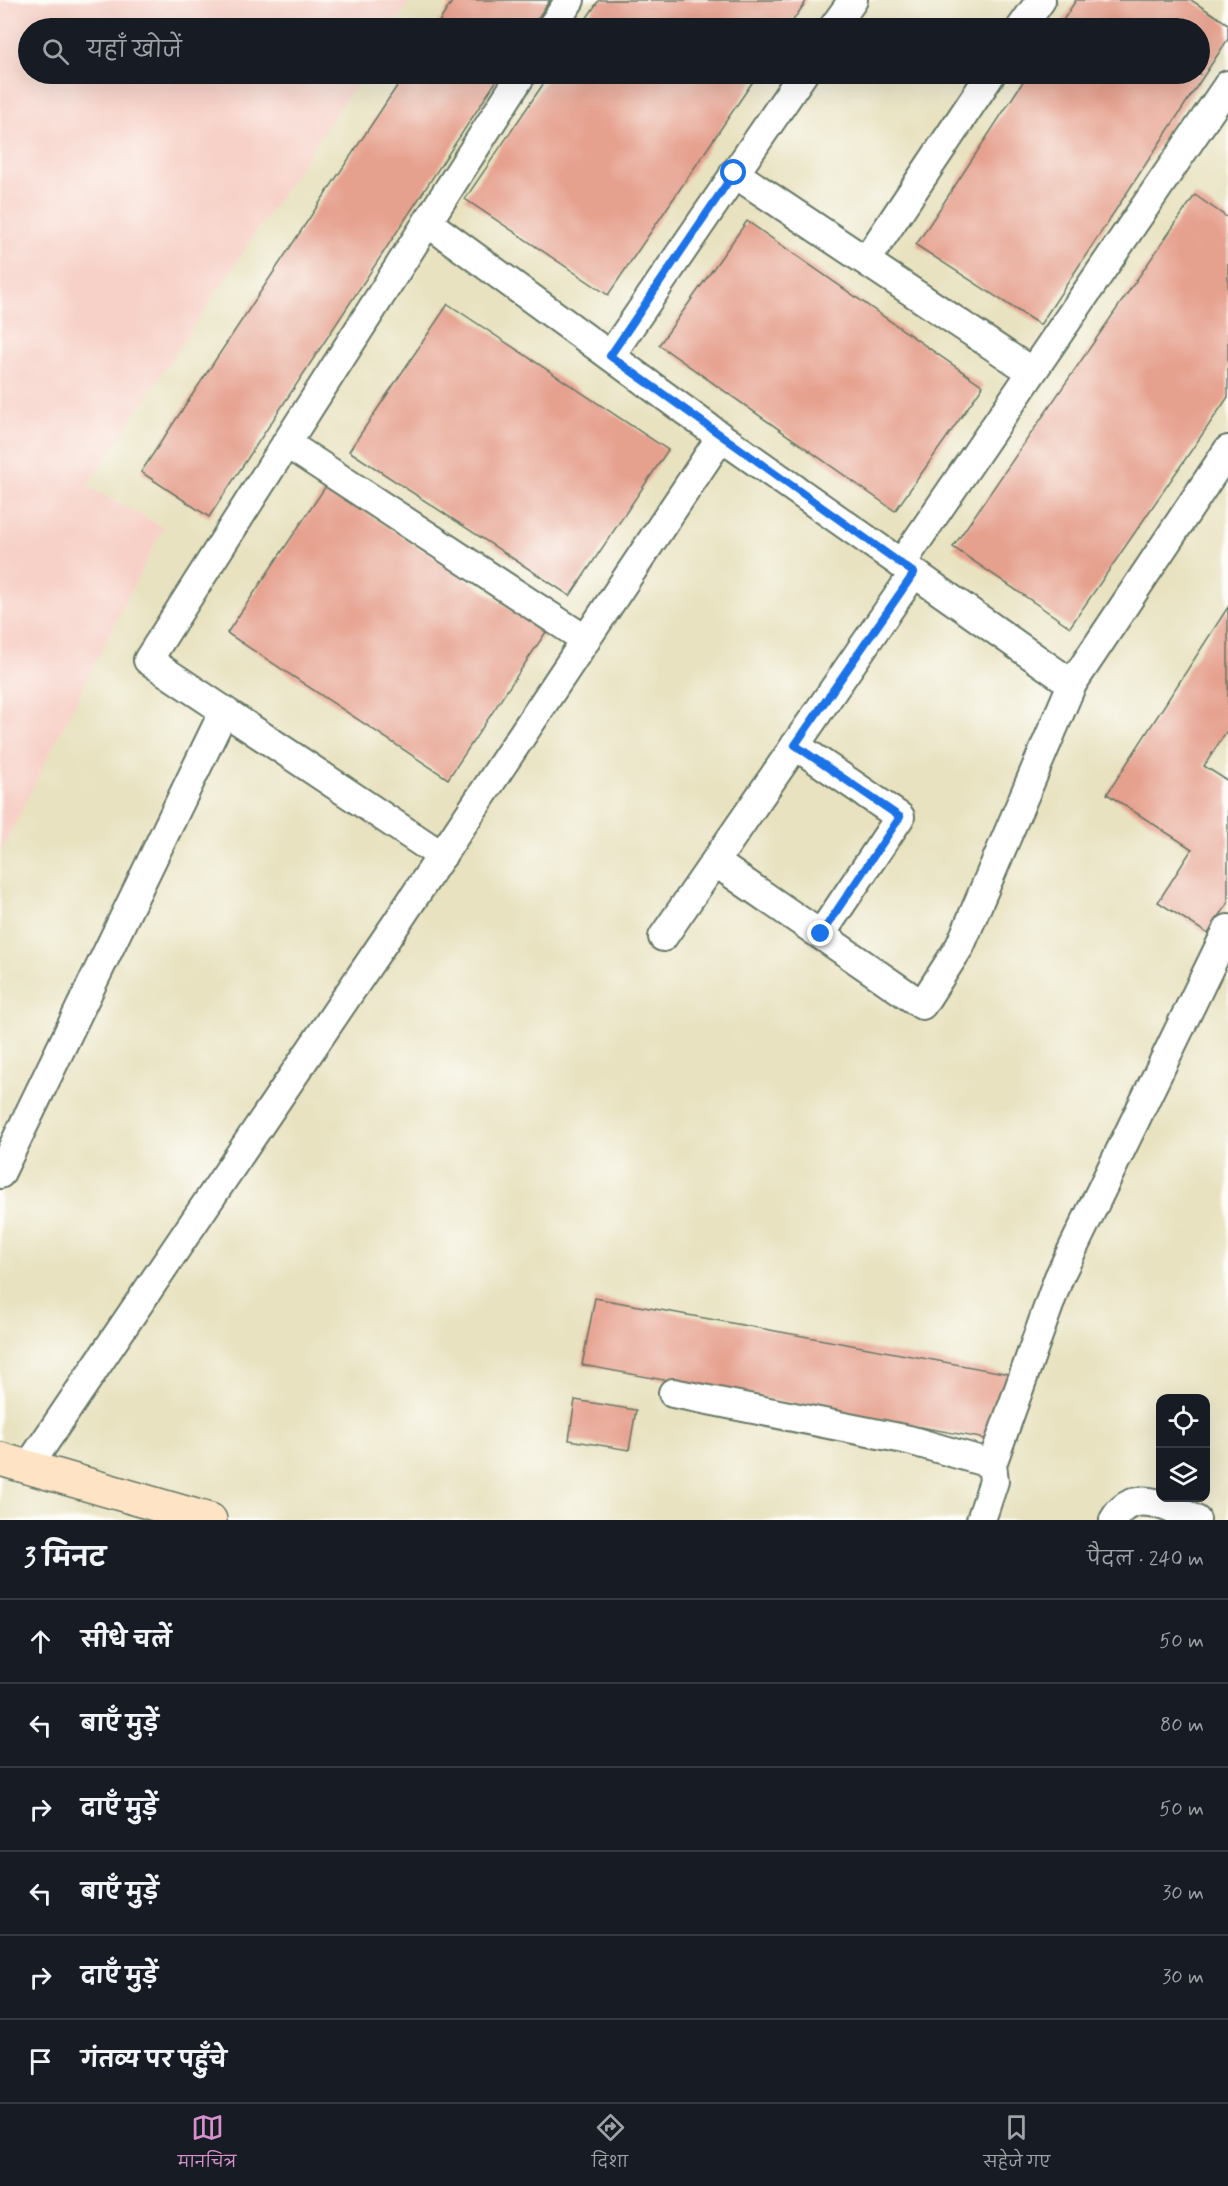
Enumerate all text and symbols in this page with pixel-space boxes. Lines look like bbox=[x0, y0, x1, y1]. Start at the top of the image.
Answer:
search box bbox=[18, 18, 1210, 84]
icon: search bbox=[39, 35, 72, 68]
text: यहाँ खोजें bbox=[87, 37, 182, 65]
route start bbox=[720, 159, 746, 185]
route end bbox=[807, 920, 833, 946]
map controls bbox=[1156, 1394, 1210, 1502]
button: locate bbox=[1156, 1394, 1210, 1448]
button: layers bbox=[1156, 1448, 1210, 1502]
text: 3 मिनट bbox=[24, 1542, 106, 1576]
text: पैदल · 240 m bbox=[1087, 1546, 1204, 1573]
icon: ahead bbox=[24, 1625, 57, 1658]
text: सीधे चलें bbox=[81, 1627, 171, 1655]
text: 50 m bbox=[1159, 1628, 1204, 1655]
icon: left bbox=[24, 1709, 57, 1742]
text: बाएँ मुड़ें bbox=[81, 1711, 159, 1739]
text: 80 m bbox=[1160, 1712, 1204, 1739]
icon: right bbox=[24, 1793, 57, 1826]
text: दाएँ मुड़ें bbox=[81, 1795, 158, 1823]
text: 50 m bbox=[1159, 1796, 1204, 1823]
icon: left bbox=[24, 1877, 57, 1910]
text: बाएँ मुड़ें bbox=[81, 1879, 159, 1907]
text: 30 m bbox=[1162, 1880, 1204, 1907]
icon: right bbox=[24, 1961, 57, 1994]
text: दाएँ मुड़ें bbox=[81, 1963, 158, 1991]
text: 30 m bbox=[1162, 1964, 1204, 1991]
icon: arrive bbox=[24, 2045, 57, 2078]
text: गंतव्य पर पहुँचे bbox=[81, 2047, 227, 2075]
tab: मानचित्र bbox=[178, 2111, 236, 2179]
tab: दिशा bbox=[592, 2111, 628, 2179]
tab: सहेजे गए bbox=[984, 2111, 1050, 2179]

